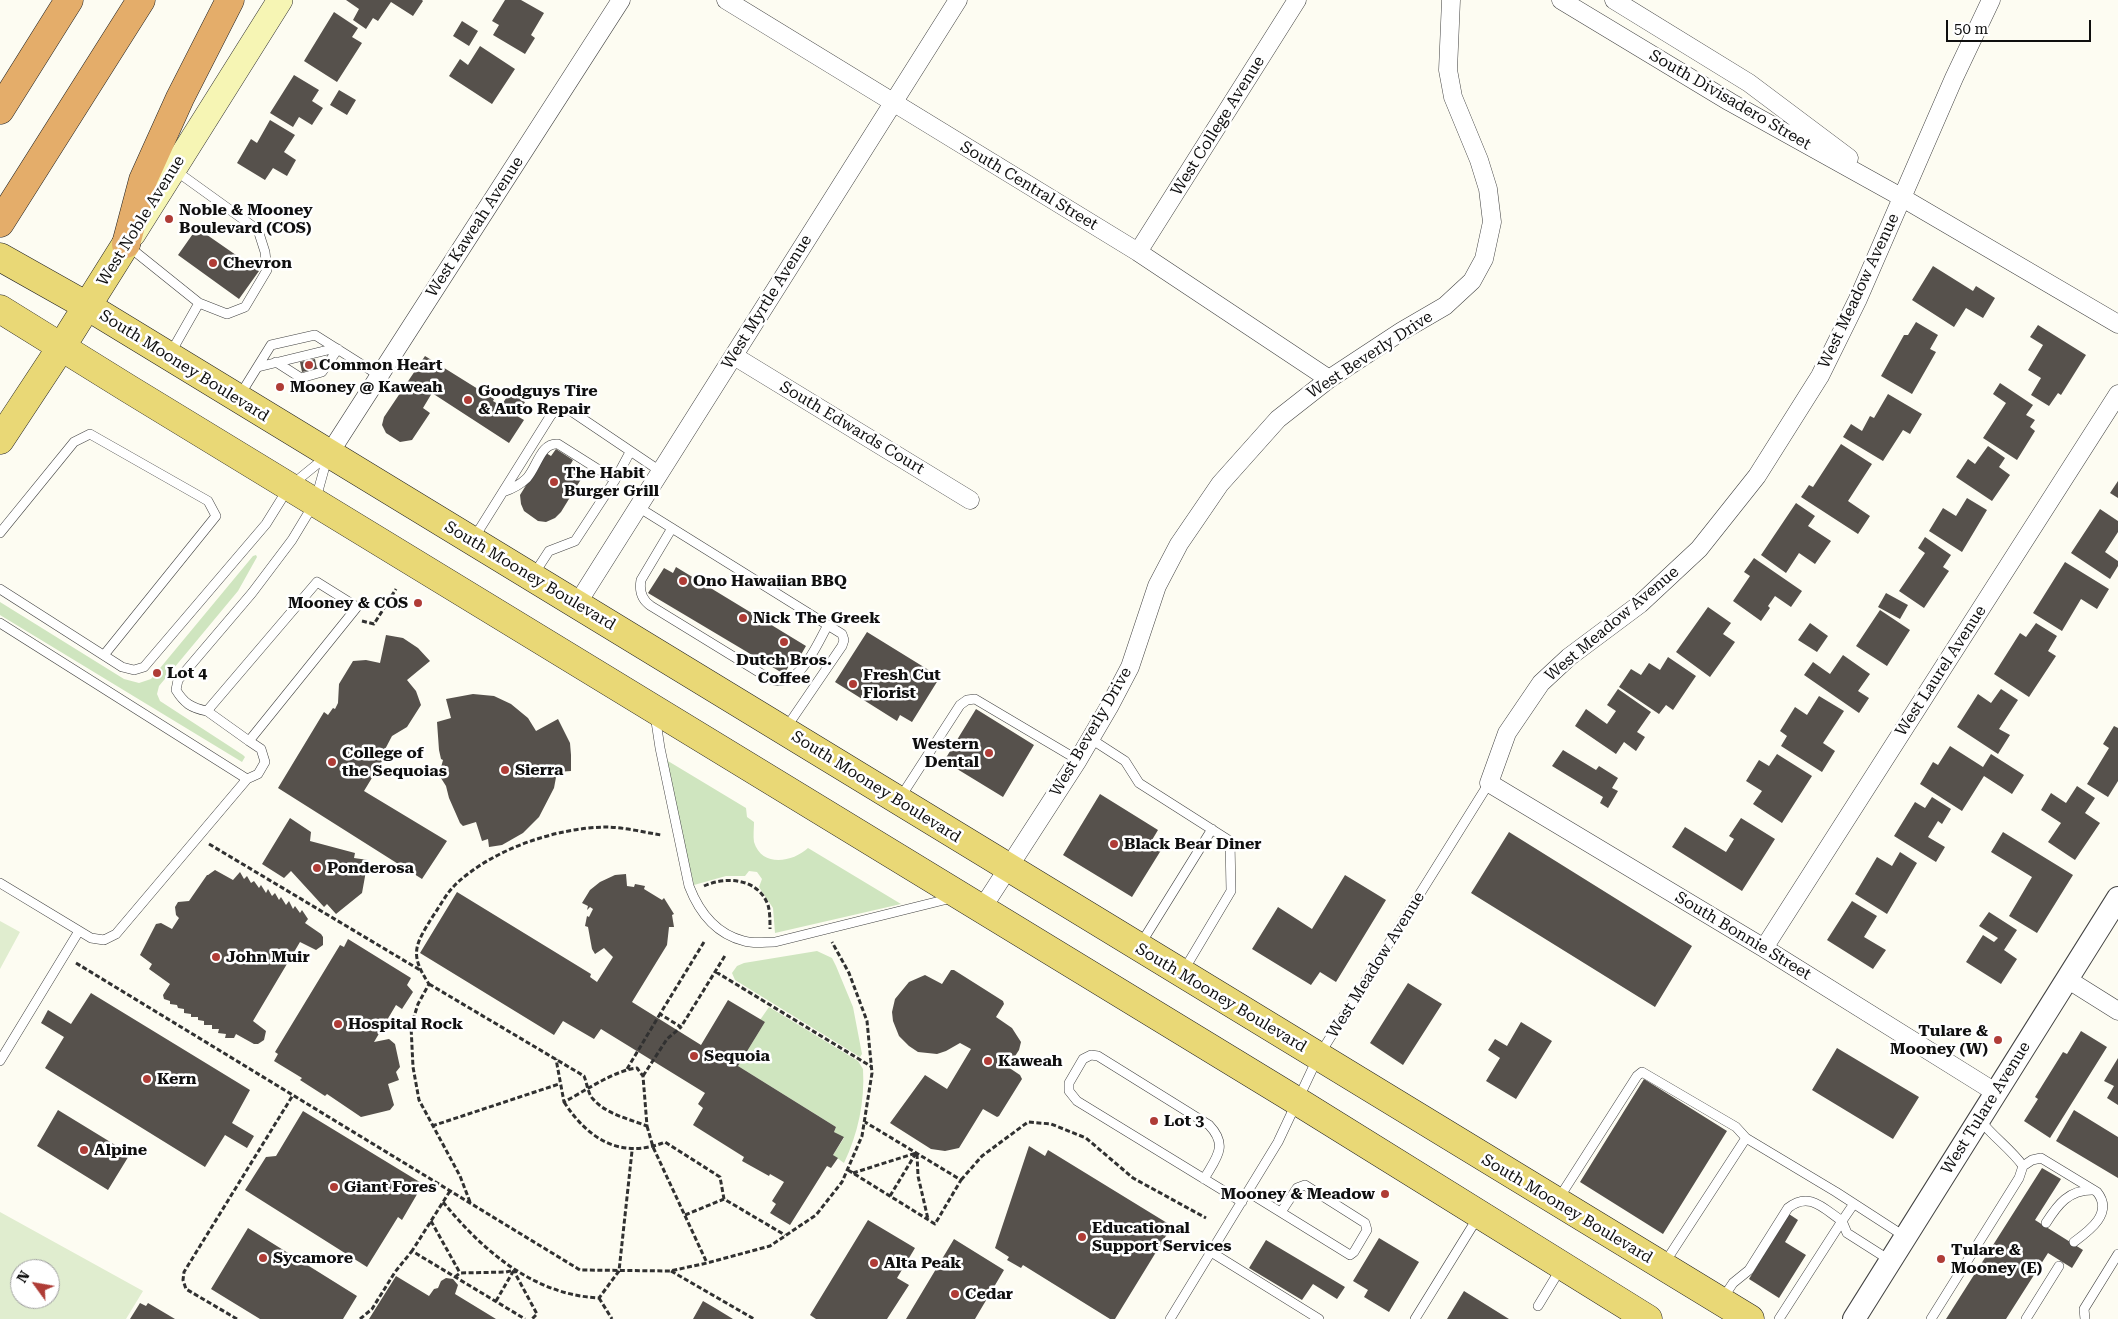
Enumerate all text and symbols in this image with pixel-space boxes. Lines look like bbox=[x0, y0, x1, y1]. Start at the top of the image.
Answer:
scale bar bbox=[1948, 10, 2093, 42]
text: 50 m bbox=[1954, 20, 1988, 38]
street label: South Divisadero Street bbox=[1646, 46, 1814, 154]
street label: West College Avenue bbox=[1167, 53, 1269, 199]
street label: South Central Street bbox=[957, 137, 1101, 235]
street label: West Noble Avenue bbox=[93, 152, 189, 290]
street label: West Kaweah Avenue bbox=[422, 153, 528, 301]
place label: Noble & Mooney Boulevard (COS) bbox=[179, 200, 313, 238]
street label: West Meadow Avenue bbox=[1815, 211, 1903, 371]
marker: Noble & Mooney Boulevard (COS) bbox=[163, 213, 175, 225]
street label: West Myrtle Avenue bbox=[718, 231, 816, 373]
place label: Chevron bbox=[223, 253, 292, 273]
marker: Chevron bbox=[207, 257, 219, 269]
street label: South Mooney Boulevard bbox=[96, 306, 272, 426]
street label: West Beverly Drive bbox=[1304, 307, 1436, 403]
place label: Common Heart bbox=[319, 355, 442, 375]
marker: Common Heart bbox=[303, 359, 315, 371]
place label: Mooney @ Kaweah bbox=[290, 377, 443, 397]
street label: South Edwards Court bbox=[776, 377, 928, 479]
marker: Mooney @ Kaweah bbox=[274, 381, 286, 393]
place label: Goodguys Tire & Auto Repair bbox=[478, 381, 598, 419]
marker: Goodguys Tire & Auto Repair bbox=[462, 394, 474, 406]
place label: The Habit Burger Grill bbox=[564, 463, 659, 501]
marker: The Habit Burger Grill bbox=[548, 476, 560, 488]
street label: South Mooney Boulevard bbox=[441, 517, 619, 635]
street label: West Meadow Avenue bbox=[1541, 562, 1683, 686]
place label: Ono Hawaiian BBQ bbox=[693, 571, 847, 591]
marker: Ono Hawaiian BBQ bbox=[677, 575, 689, 587]
place label: Mooney & COS bbox=[288, 593, 408, 613]
marker: Mooney & COS bbox=[412, 597, 424, 609]
street label: West Laurel Avenue bbox=[1892, 602, 1990, 740]
place label: Nick The Greek bbox=[753, 608, 880, 628]
marker: Nick The Greek bbox=[737, 612, 749, 624]
marker: Dutch Bros. Coffee bbox=[778, 636, 790, 648]
place label: Dutch Bros. Coffee bbox=[736, 650, 832, 688]
place label: Lot 4 bbox=[167, 663, 207, 683]
street label: West Beverly Drive bbox=[1046, 664, 1136, 800]
place label: Fresh Cut Florist bbox=[863, 665, 941, 703]
marker: Lot 4 bbox=[151, 667, 163, 679]
marker: Fresh Cut Florist bbox=[847, 678, 859, 690]
street label: South Mooney Boulevard bbox=[788, 727, 964, 847]
place label: Western Dental bbox=[912, 734, 979, 772]
place label: College of the Sequoias bbox=[342, 743, 447, 781]
marker: Western Dental bbox=[983, 747, 995, 759]
marker: College of the Sequoias bbox=[326, 756, 338, 768]
place label: Sierra bbox=[515, 760, 563, 780]
marker: Sierra bbox=[499, 764, 511, 776]
place label: Black Bear Diner bbox=[1124, 834, 1262, 854]
marker: Black Bear Diner bbox=[1108, 838, 1120, 850]
place label: Ponderosa bbox=[327, 858, 414, 878]
marker: Ponderosa bbox=[311, 862, 323, 874]
street label: West Meadow Avenue bbox=[1323, 888, 1429, 1042]
street label: South Bonnie Street bbox=[1671, 888, 1815, 984]
street label: South Mooney Boulevard bbox=[1132, 939, 1310, 1057]
place label: John Muir bbox=[226, 947, 310, 967]
marker: John Muir bbox=[210, 951, 222, 963]
place label: Hospital Rock bbox=[348, 1014, 463, 1034]
marker: Hospital Rock bbox=[332, 1018, 344, 1030]
place label: Tulare & Mooney (W) bbox=[1890, 1021, 1988, 1059]
marker: Tulare & Mooney (W) bbox=[1992, 1034, 2004, 1046]
street label: West Tulare Avenue bbox=[1937, 1038, 2035, 1178]
place label: Sequoia bbox=[704, 1046, 770, 1066]
marker: Sequoia bbox=[688, 1050, 700, 1062]
place label: Kaweah bbox=[998, 1051, 1062, 1071]
marker: Kaweah bbox=[982, 1055, 994, 1067]
place label: Kern bbox=[157, 1069, 197, 1089]
marker: Kern bbox=[141, 1073, 153, 1085]
place label: Lot 3 bbox=[1164, 1111, 1204, 1131]
marker: Lot 3 bbox=[1148, 1115, 1160, 1127]
place label: Alpine bbox=[94, 1140, 147, 1160]
marker: Alpine bbox=[78, 1144, 90, 1156]
street label: South Mooney Boulevard bbox=[1478, 1150, 1656, 1268]
place label: Giant Fores bbox=[344, 1177, 436, 1197]
marker: Giant Fores bbox=[328, 1181, 340, 1193]
place label: Mooney & Meadow bbox=[1221, 1184, 1375, 1204]
marker: Mooney & Meadow bbox=[1379, 1188, 1391, 1200]
place label: Educational Support Services bbox=[1092, 1218, 1232, 1256]
marker: Educational Support Services bbox=[1076, 1231, 1088, 1243]
place label: Tulare & Mooney (E) bbox=[1951, 1240, 2042, 1278]
place label: Sycamore bbox=[273, 1248, 353, 1268]
marker: Sycamore bbox=[257, 1252, 269, 1264]
place label: Alta Peak bbox=[884, 1253, 961, 1273]
marker: Tulare & Mooney (E) bbox=[1935, 1253, 1947, 1265]
marker: Alta Peak bbox=[868, 1257, 880, 1269]
north arrow bbox=[10, 1259, 60, 1309]
text: N bbox=[13, 1268, 33, 1285]
place label: Cedar bbox=[965, 1284, 1013, 1304]
marker: Cedar bbox=[949, 1288, 961, 1300]

